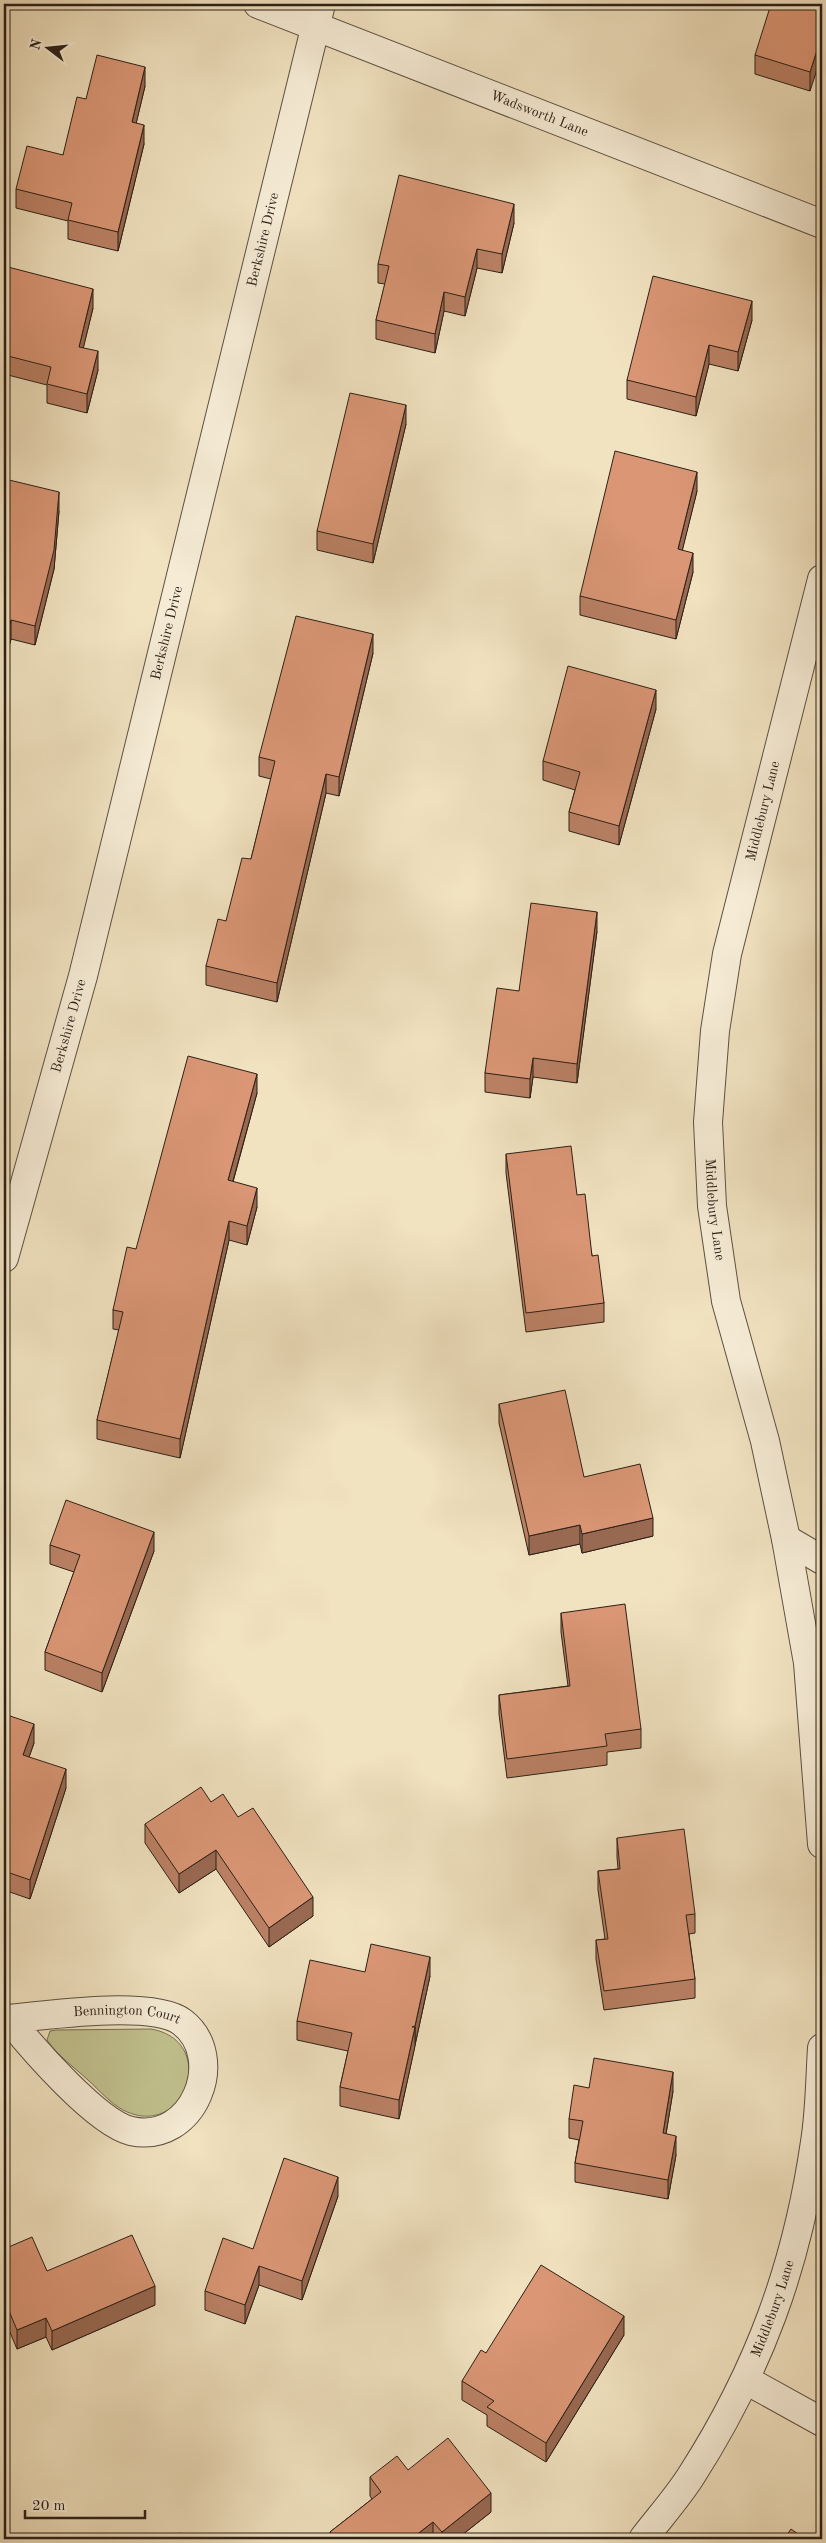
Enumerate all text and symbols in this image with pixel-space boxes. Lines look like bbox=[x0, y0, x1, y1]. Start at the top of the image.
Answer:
north arrow bbox=[22, 22, 72, 72]
text: N bbox=[28, 37, 45, 52]
street label: Wadsworth Lane bbox=[488, 88, 590, 139]
street label: Berkshire Drive bbox=[245, 191, 282, 288]
street label: Berkshire Drive bbox=[149, 584, 185, 681]
street label: Middlebury Lane bbox=[744, 760, 782, 862]
street label: Berkshire Drive bbox=[49, 978, 89, 1074]
street label: Middlebury Lane bbox=[703, 1158, 727, 1262]
street label: Bennington Court bbox=[73, 2003, 183, 2027]
street label: Middlebury Lane bbox=[749, 2259, 797, 2360]
scale bar bbox=[25, 2488, 145, 2520]
text: 20 m bbox=[32, 2499, 66, 2514]

